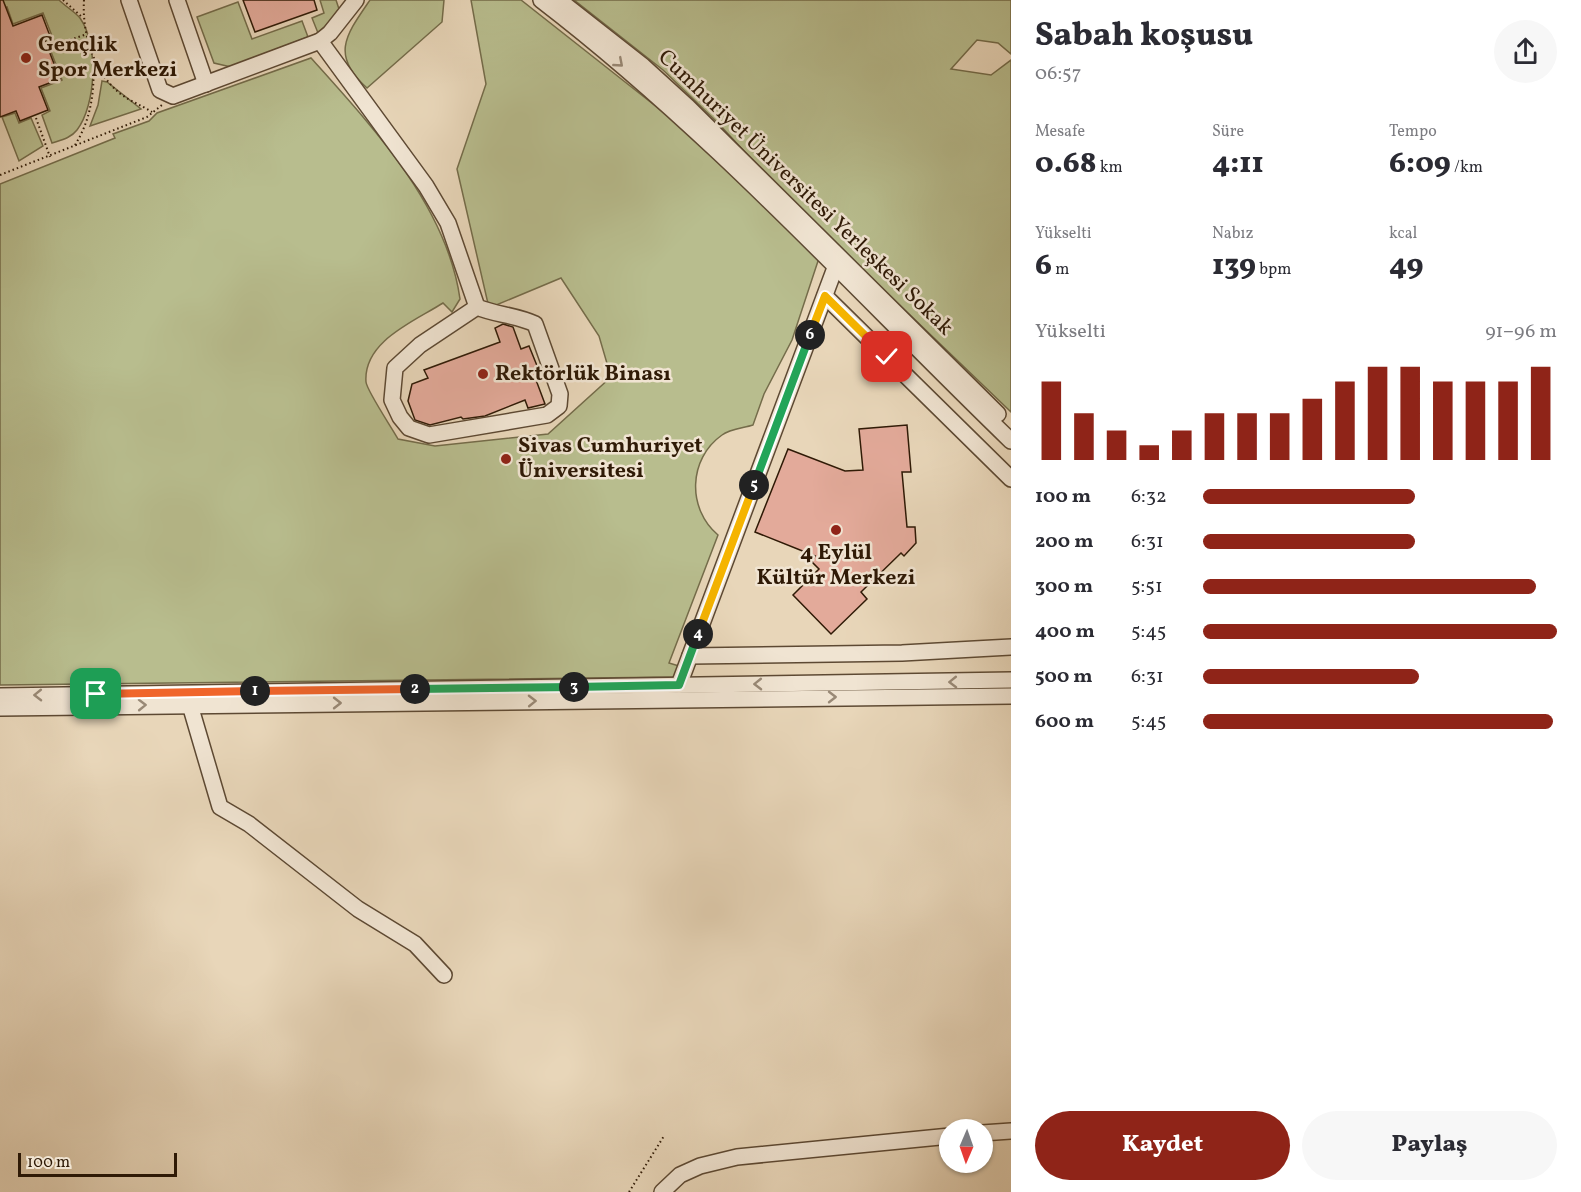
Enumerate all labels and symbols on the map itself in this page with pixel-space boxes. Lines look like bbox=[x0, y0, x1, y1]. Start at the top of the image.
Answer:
place label: Gençlik Spor Merkezi bbox=[38, 30, 178, 86]
street label: Cumhuriyet Üniversitesi Yerleşkesi Sokak bbox=[650, 43, 960, 343]
marker: Gençlik Spor Merkezi bbox=[19, 51, 33, 65]
one-way arrow bbox=[612, 56, 623, 67]
pin: 6 bbox=[795, 320, 825, 350]
pin bbox=[861, 331, 912, 382]
place label: Rektörlük Binası bbox=[495, 359, 671, 390]
marker: Rektörlük Binası bbox=[476, 367, 490, 381]
place label: Sivas Cumhuriyet Üniversitesi bbox=[518, 431, 703, 487]
marker: Sivas Cumhuriyet Üniversitesi bbox=[499, 452, 513, 466]
pin: 5 bbox=[739, 470, 769, 500]
marker: 4 Eylül Kültür Merkezi bbox=[829, 523, 843, 537]
place label: 4 Eylül Kültür Merkezi bbox=[756, 538, 916, 594]
pin: 4 bbox=[683, 619, 713, 649]
pin bbox=[70, 668, 121, 719]
pin: 3 bbox=[559, 672, 589, 702]
pin: 2 bbox=[400, 674, 430, 704]
pin: 1 bbox=[240, 676, 270, 706]
one-way arrow bbox=[948, 676, 957, 688]
one-way arrow bbox=[753, 678, 762, 690]
one-way arrow bbox=[33, 689, 42, 701]
one-way arrow bbox=[828, 691, 837, 703]
one-way arrow bbox=[528, 695, 537, 707]
one-way arrow bbox=[333, 697, 342, 709]
one-way arrow bbox=[138, 699, 147, 712]
north arrow bbox=[939, 1119, 993, 1173]
scale bar bbox=[18, 1150, 177, 1178]

